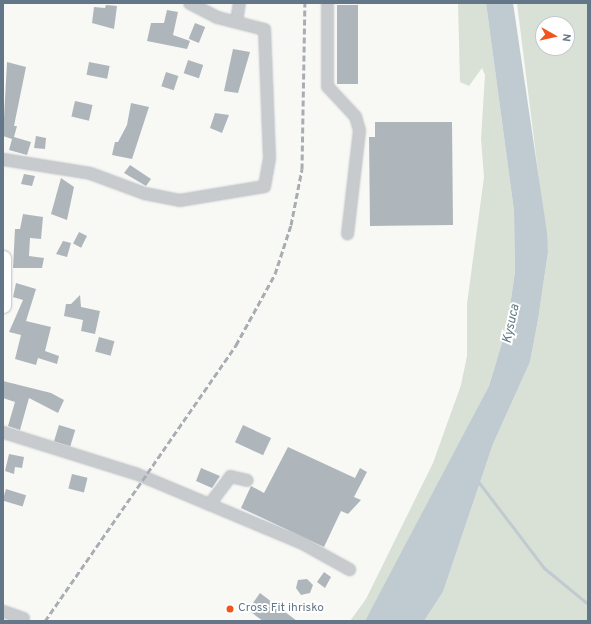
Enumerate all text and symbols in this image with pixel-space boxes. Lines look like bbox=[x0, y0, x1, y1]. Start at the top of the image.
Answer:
north arrow bbox=[535, 16, 575, 56]
text: N bbox=[558, 33, 573, 42]
water label: Kysuca bbox=[500, 303, 524, 345]
place label: Cross Fit ihrisko bbox=[238, 602, 324, 616]
marker: Cross Fit ihrisko bbox=[225, 604, 235, 614]

